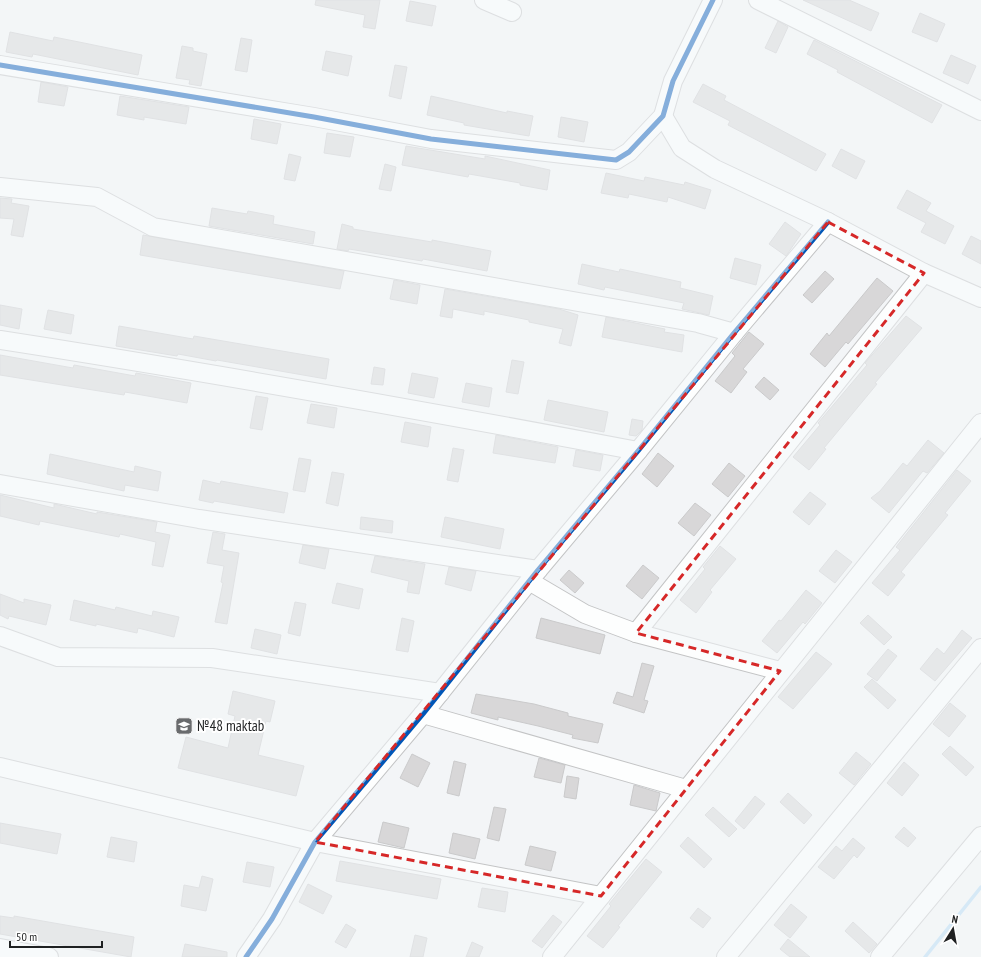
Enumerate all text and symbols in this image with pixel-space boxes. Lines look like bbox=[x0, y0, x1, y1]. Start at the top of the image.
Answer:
school or university icon: №48 maktab bbox=[174, 716, 194, 736]
place label: №48 maktab bbox=[197, 716, 264, 735]
north arrow bbox=[933, 909, 973, 949]
text: N bbox=[951, 912, 959, 927]
scale bar bbox=[10, 923, 102, 949]
text: 50 m bbox=[16, 929, 37, 944]

